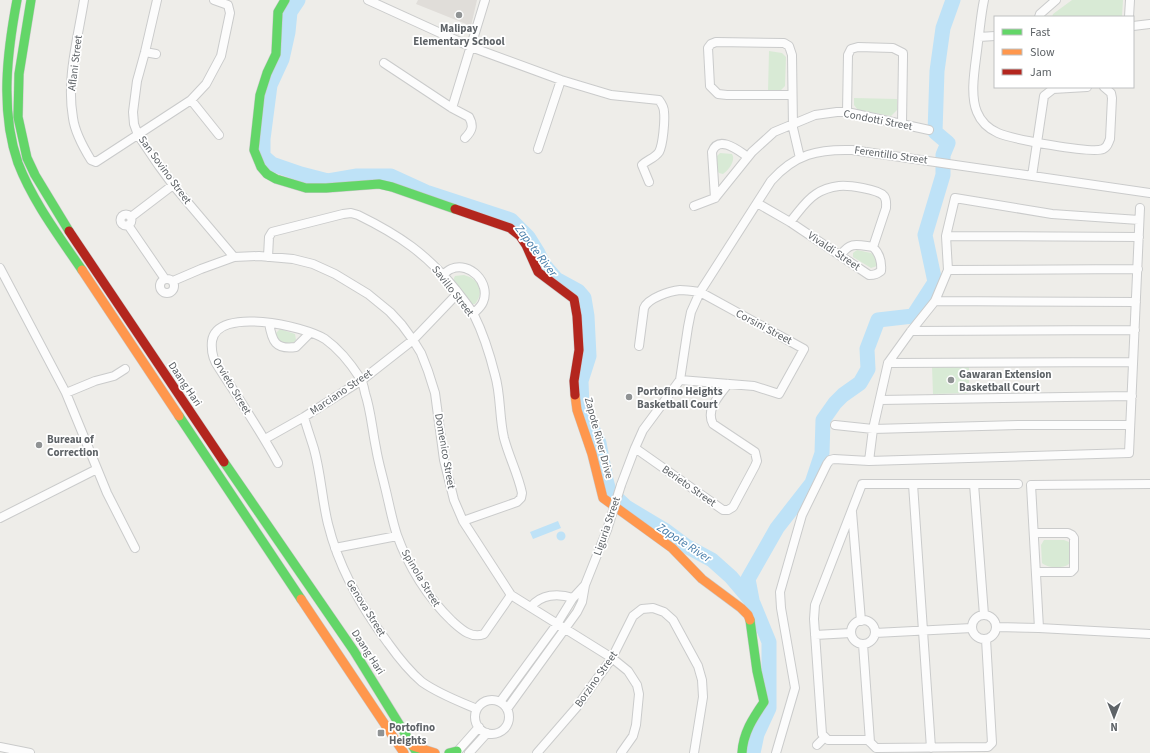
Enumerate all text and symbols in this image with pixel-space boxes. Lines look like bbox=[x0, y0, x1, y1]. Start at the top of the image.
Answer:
marker: Malipay Elementary School bbox=[454, 10, 464, 20]
legend bbox=[994, 16, 1134, 88]
place label: Malipay Elementary School bbox=[413, 21, 506, 49]
text: Fast bbox=[1030, 24, 1050, 41]
street label: Aflani Street bbox=[64, 34, 86, 92]
text: Slow bbox=[1030, 44, 1055, 61]
text: Jam bbox=[1030, 64, 1052, 81]
street label: Condotti Street bbox=[842, 106, 914, 134]
street label: San Sovino Street bbox=[135, 133, 195, 207]
street label: Ferentillo Street bbox=[853, 142, 929, 168]
water label: Zapote River bbox=[510, 221, 562, 281]
street label: Vivaldi Street bbox=[805, 228, 863, 274]
street label: Savillo Street bbox=[428, 263, 478, 320]
street label: Corsini Street bbox=[733, 306, 795, 348]
street label: Orvieto Street bbox=[209, 355, 255, 417]
street label: Daang Hari bbox=[165, 359, 205, 409]
street label: Marciano Street bbox=[307, 365, 375, 418]
place label: Gawaran Extension Basketball Court bbox=[959, 367, 1052, 395]
marker: Gawaran Extension Basketball Court bbox=[946, 375, 956, 385]
place label: Portofino Heights Basketball Court bbox=[637, 384, 723, 412]
marker: Portofino Heights Basketball Court bbox=[624, 392, 634, 402]
street label: Zapote River Drive bbox=[581, 396, 617, 481]
street label: Domenico Street bbox=[431, 412, 459, 490]
place label: Bureau of Correction bbox=[47, 432, 99, 460]
marker: Bureau of Correction bbox=[34, 440, 44, 450]
street label: Berieto Street bbox=[659, 462, 719, 510]
street label: Liguria Street bbox=[590, 494, 624, 557]
water label: Zapote River bbox=[653, 519, 715, 567]
street label: Spinola Street bbox=[398, 546, 444, 610]
street label: Genova Street bbox=[343, 577, 390, 640]
street label: Daang Hari bbox=[348, 627, 388, 677]
street label: Borzino Street bbox=[571, 648, 621, 710]
north arrow bbox=[1094, 697, 1134, 737]
text: N bbox=[1110, 719, 1118, 734]
place label: Portofino Heights bbox=[389, 720, 435, 748]
marker: Portofino Heights bbox=[376, 728, 386, 738]

